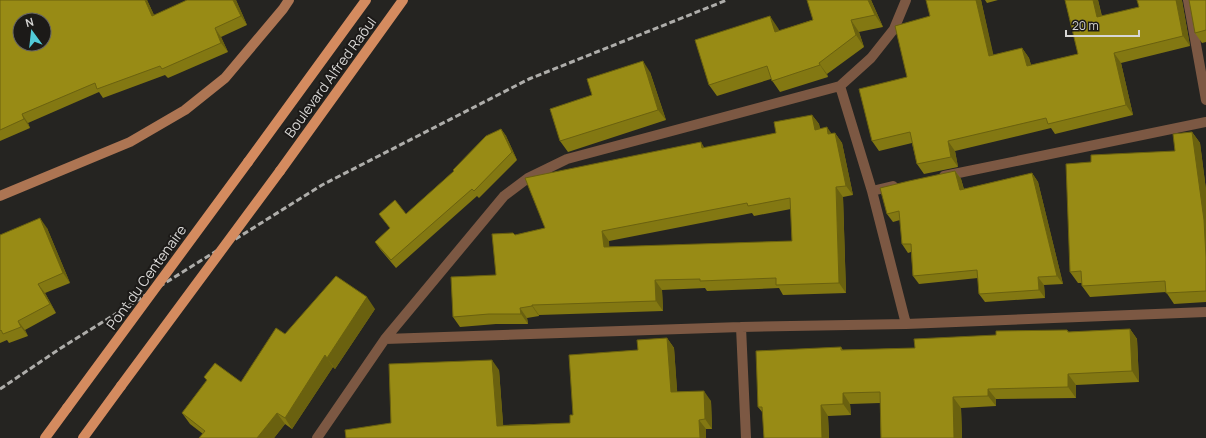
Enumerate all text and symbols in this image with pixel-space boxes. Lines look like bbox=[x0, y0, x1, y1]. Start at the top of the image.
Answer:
north arrow bbox=[12, 12, 52, 52]
scale bar bbox=[1066, 12, 1139, 38]
street label: Boulevard Alfred Raôul bbox=[280, 13, 380, 141]
text: N bbox=[24, 14, 35, 30]
text: 20 m bbox=[1072, 17, 1099, 34]
street label: Pont du Centenaire bbox=[102, 221, 190, 333]

